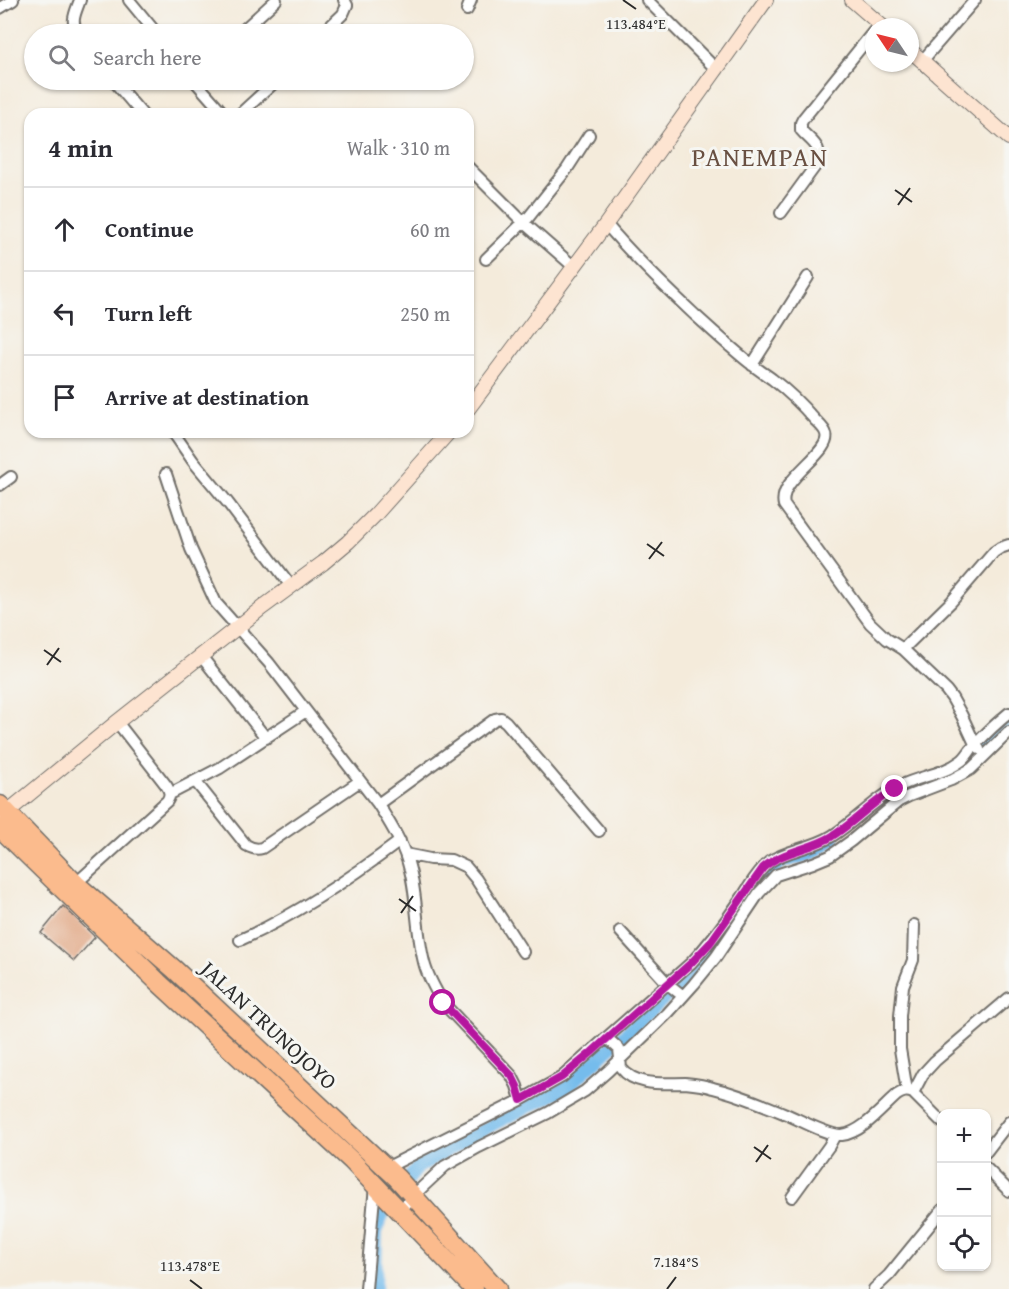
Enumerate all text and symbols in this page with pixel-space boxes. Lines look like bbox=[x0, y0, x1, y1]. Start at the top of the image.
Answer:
text: 113.484°E bbox=[606, 13, 666, 34]
north arrow bbox=[865, 18, 919, 72]
search box bbox=[24, 24, 474, 90]
icon: search bbox=[45, 41, 78, 74]
text: Search here bbox=[93, 41, 202, 73]
text: 4 min bbox=[48, 128, 113, 167]
text: Walk · 310 m bbox=[347, 133, 450, 162]
district label: PANEMPAN bbox=[692, 137, 828, 176]
icon: ahead bbox=[48, 213, 81, 246]
text: Continue bbox=[105, 213, 194, 245]
text: 60 m bbox=[410, 215, 450, 244]
icon: left bbox=[48, 297, 81, 330]
text: Turn left bbox=[105, 297, 192, 329]
text: 250 m bbox=[400, 299, 450, 328]
icon: arrive bbox=[48, 381, 81, 414]
text: Arrive at destination bbox=[105, 381, 309, 413]
route end bbox=[881, 775, 907, 801]
street label: JALAN TRUNOJOYO bbox=[191, 951, 344, 1097]
route start bbox=[429, 989, 455, 1015]
map controls bbox=[937, 1109, 991, 1271]
button: + bbox=[937, 1109, 991, 1163]
button: − bbox=[937, 1163, 991, 1217]
button: locate bbox=[937, 1217, 991, 1271]
text: 7.184°S bbox=[653, 1251, 699, 1272]
text: 113.478°E bbox=[160, 1255, 220, 1276]

